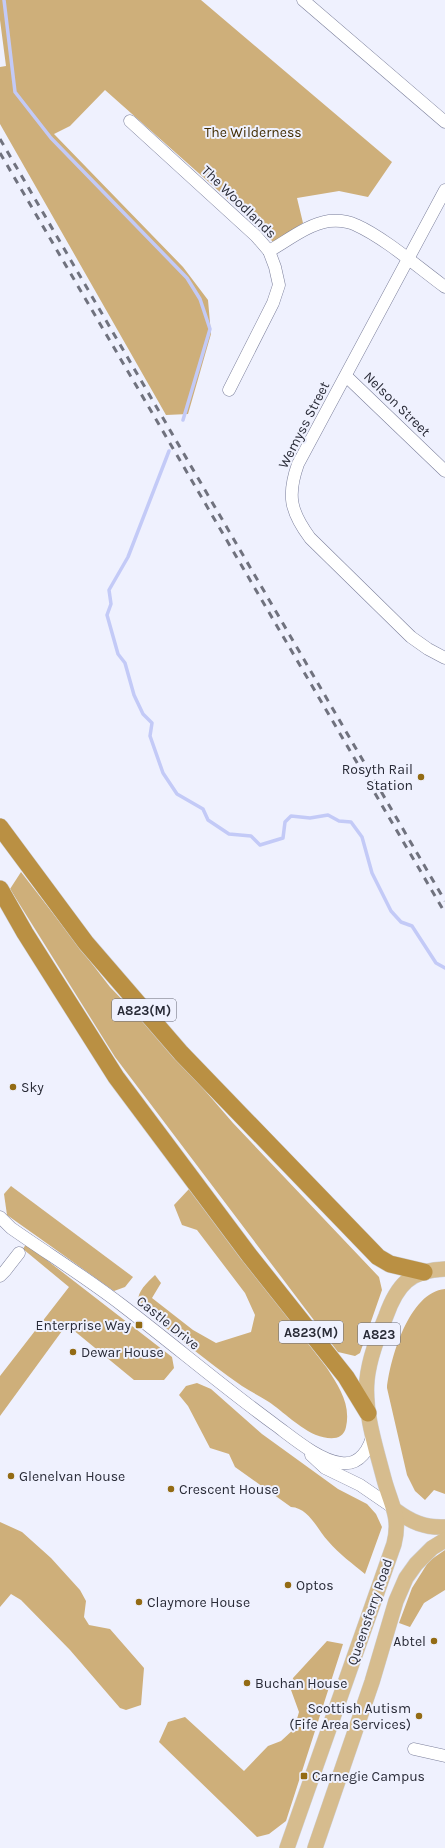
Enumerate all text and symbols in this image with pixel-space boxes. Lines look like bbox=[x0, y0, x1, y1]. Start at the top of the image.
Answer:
park label: The Wilderness bbox=[204, 124, 302, 141]
street label: The Woodlands bbox=[198, 162, 280, 242]
street label: Nelson Street bbox=[360, 368, 434, 440]
street label: Wemyss Street bbox=[275, 379, 333, 471]
place label: Rosyth Rail Station bbox=[342, 761, 413, 794]
marker: Rosyth Rail Station bbox=[416, 772, 426, 782]
road number: A823(M) bbox=[112, 999, 176, 1021]
place label: Sky bbox=[21, 1079, 44, 1096]
marker: Sky bbox=[8, 1082, 18, 1092]
street label: Castle Drive bbox=[133, 1292, 203, 1354]
place label: Enterprise Way bbox=[36, 1317, 131, 1334]
marker: Enterprise Way bbox=[134, 1320, 144, 1330]
road number: A823(M) bbox=[279, 1321, 343, 1343]
road number: A823 bbox=[358, 1323, 400, 1345]
place label: Dewar House bbox=[81, 1344, 164, 1361]
marker: Dewar House bbox=[68, 1347, 78, 1357]
place label: Glenelvan House bbox=[19, 1468, 125, 1485]
marker: Glenelvan House bbox=[6, 1471, 16, 1481]
place label: Crescent House bbox=[179, 1481, 279, 1498]
marker: Crescent House bbox=[166, 1484, 176, 1494]
street label: Queensferry Road bbox=[344, 1556, 396, 1668]
place label: Optos bbox=[296, 1577, 334, 1594]
marker: Optos bbox=[283, 1580, 293, 1590]
place label: Claymore House bbox=[147, 1594, 250, 1611]
marker: Claymore House bbox=[134, 1597, 144, 1607]
place label: Abtel bbox=[393, 1633, 426, 1650]
marker: Abtel bbox=[429, 1636, 439, 1646]
place label: Buchan House bbox=[255, 1675, 347, 1692]
marker: Buchan House bbox=[242, 1678, 252, 1688]
place label: Scottish Autism (Fife Area Services) bbox=[289, 1700, 411, 1733]
marker: Scottish Autism (Fife Area Services) bbox=[414, 1711, 424, 1721]
place label: Carnegie Campus bbox=[312, 1768, 425, 1785]
marker: Carnegie Campus bbox=[299, 1771, 309, 1781]

